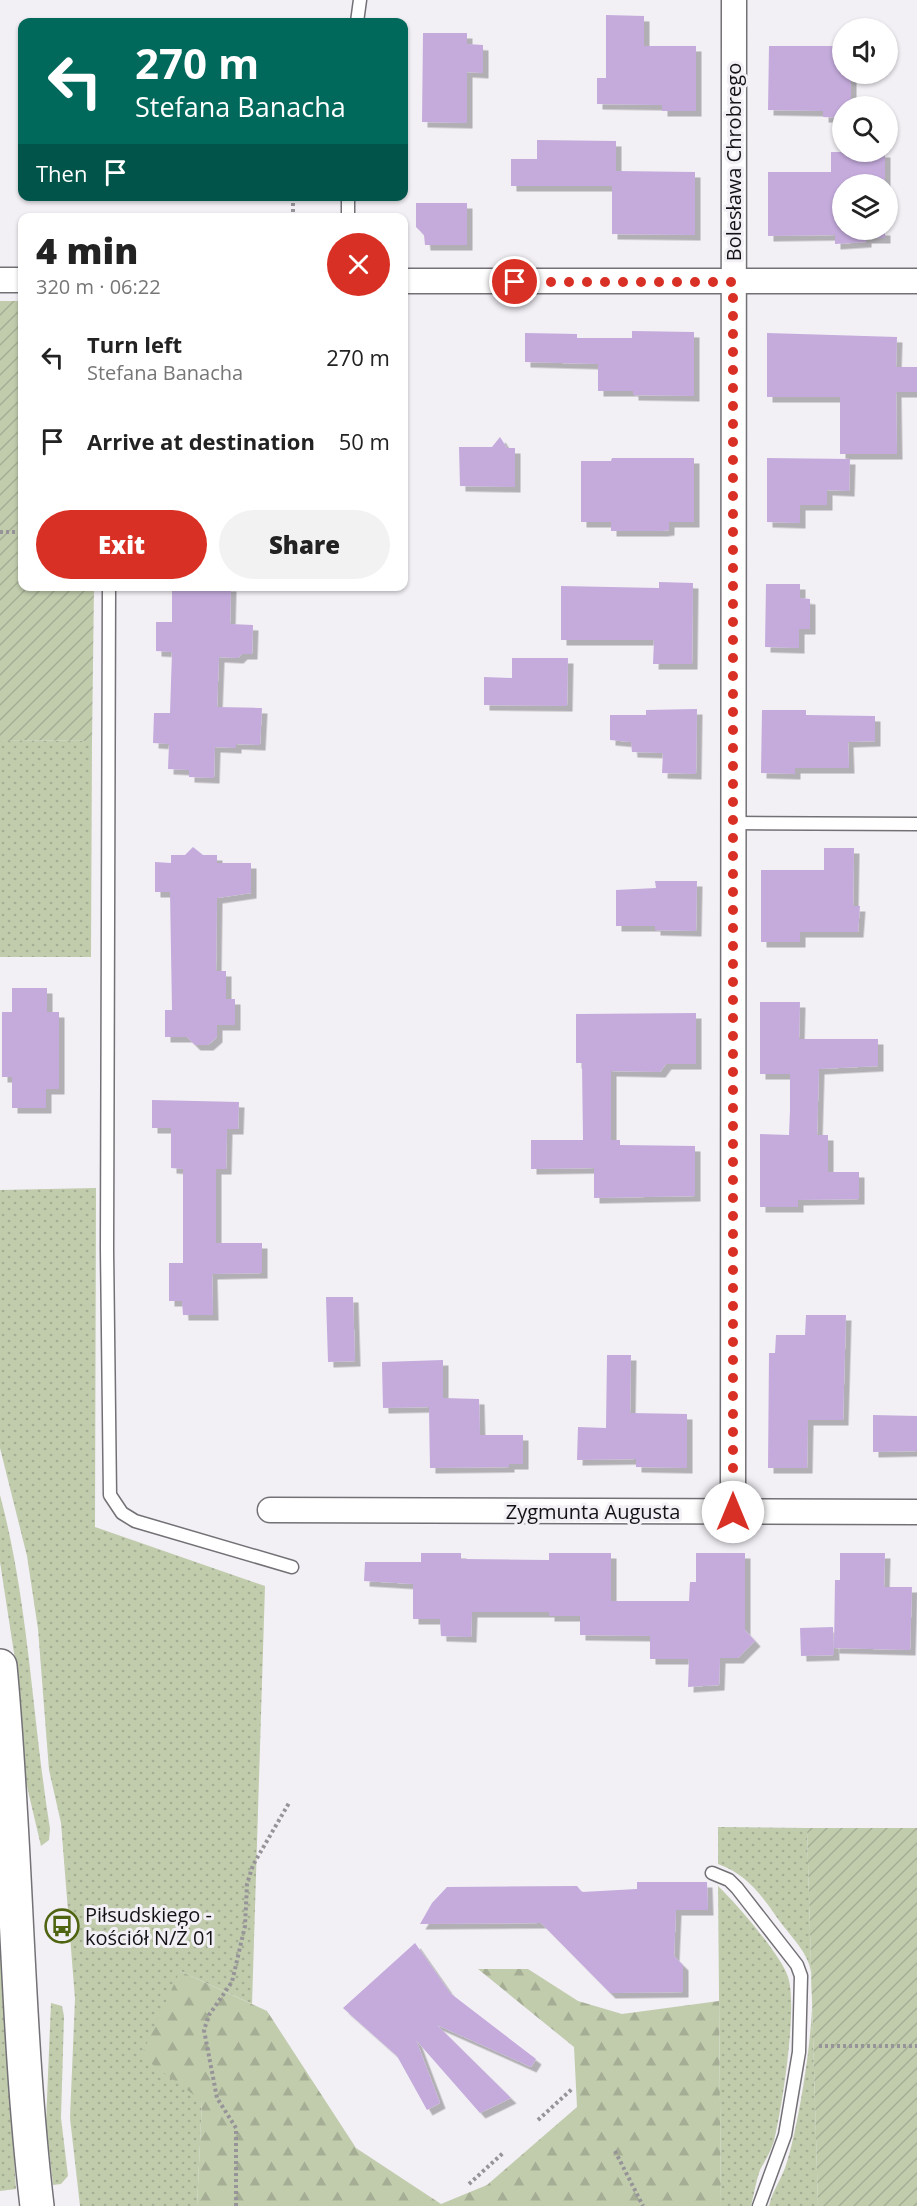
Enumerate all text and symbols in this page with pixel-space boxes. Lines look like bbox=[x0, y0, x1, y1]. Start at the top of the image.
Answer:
map controls bbox=[832, 18, 898, 240]
button: sound bbox=[832, 18, 898, 84]
text: 270 m bbox=[135, 34, 259, 91]
icon: left bbox=[36, 42, 114, 120]
street label: Bolesława Chrobrego bbox=[720, 63, 747, 261]
text: Stefana Banacha bbox=[135, 88, 346, 125]
button: search bbox=[832, 96, 898, 162]
icon: arrive bbox=[99, 156, 132, 189]
text: Then bbox=[36, 158, 87, 188]
button: layers bbox=[832, 174, 898, 240]
text: 4 min bbox=[36, 226, 138, 275]
button: close bbox=[327, 233, 390, 296]
pin bbox=[489, 256, 540, 307]
icon: arrive bbox=[498, 265, 531, 298]
text: 320 m · 06:22 bbox=[36, 273, 161, 300]
text: Turn left bbox=[87, 329, 182, 359]
icon: left bbox=[36, 341, 69, 374]
text: 270 m bbox=[326, 342, 390, 372]
text: Stefana Banacha bbox=[87, 359, 243, 386]
icon: arrive bbox=[36, 425, 69, 458]
text: Arrive at destination bbox=[87, 426, 315, 456]
text: 50 m bbox=[339, 426, 390, 456]
button: Exit bbox=[36, 510, 207, 579]
button: Share bbox=[219, 510, 390, 579]
position arrow bbox=[701, 1480, 765, 1544]
street label: Zygmunta Augusta bbox=[506, 1498, 680, 1525]
place label: Piłsudskiego - kościół N/Ż 01 bbox=[85, 1901, 216, 1951]
bus stop icon: Piłsudskiego - kościół N/Ż 01 bbox=[44, 1908, 80, 1944]

